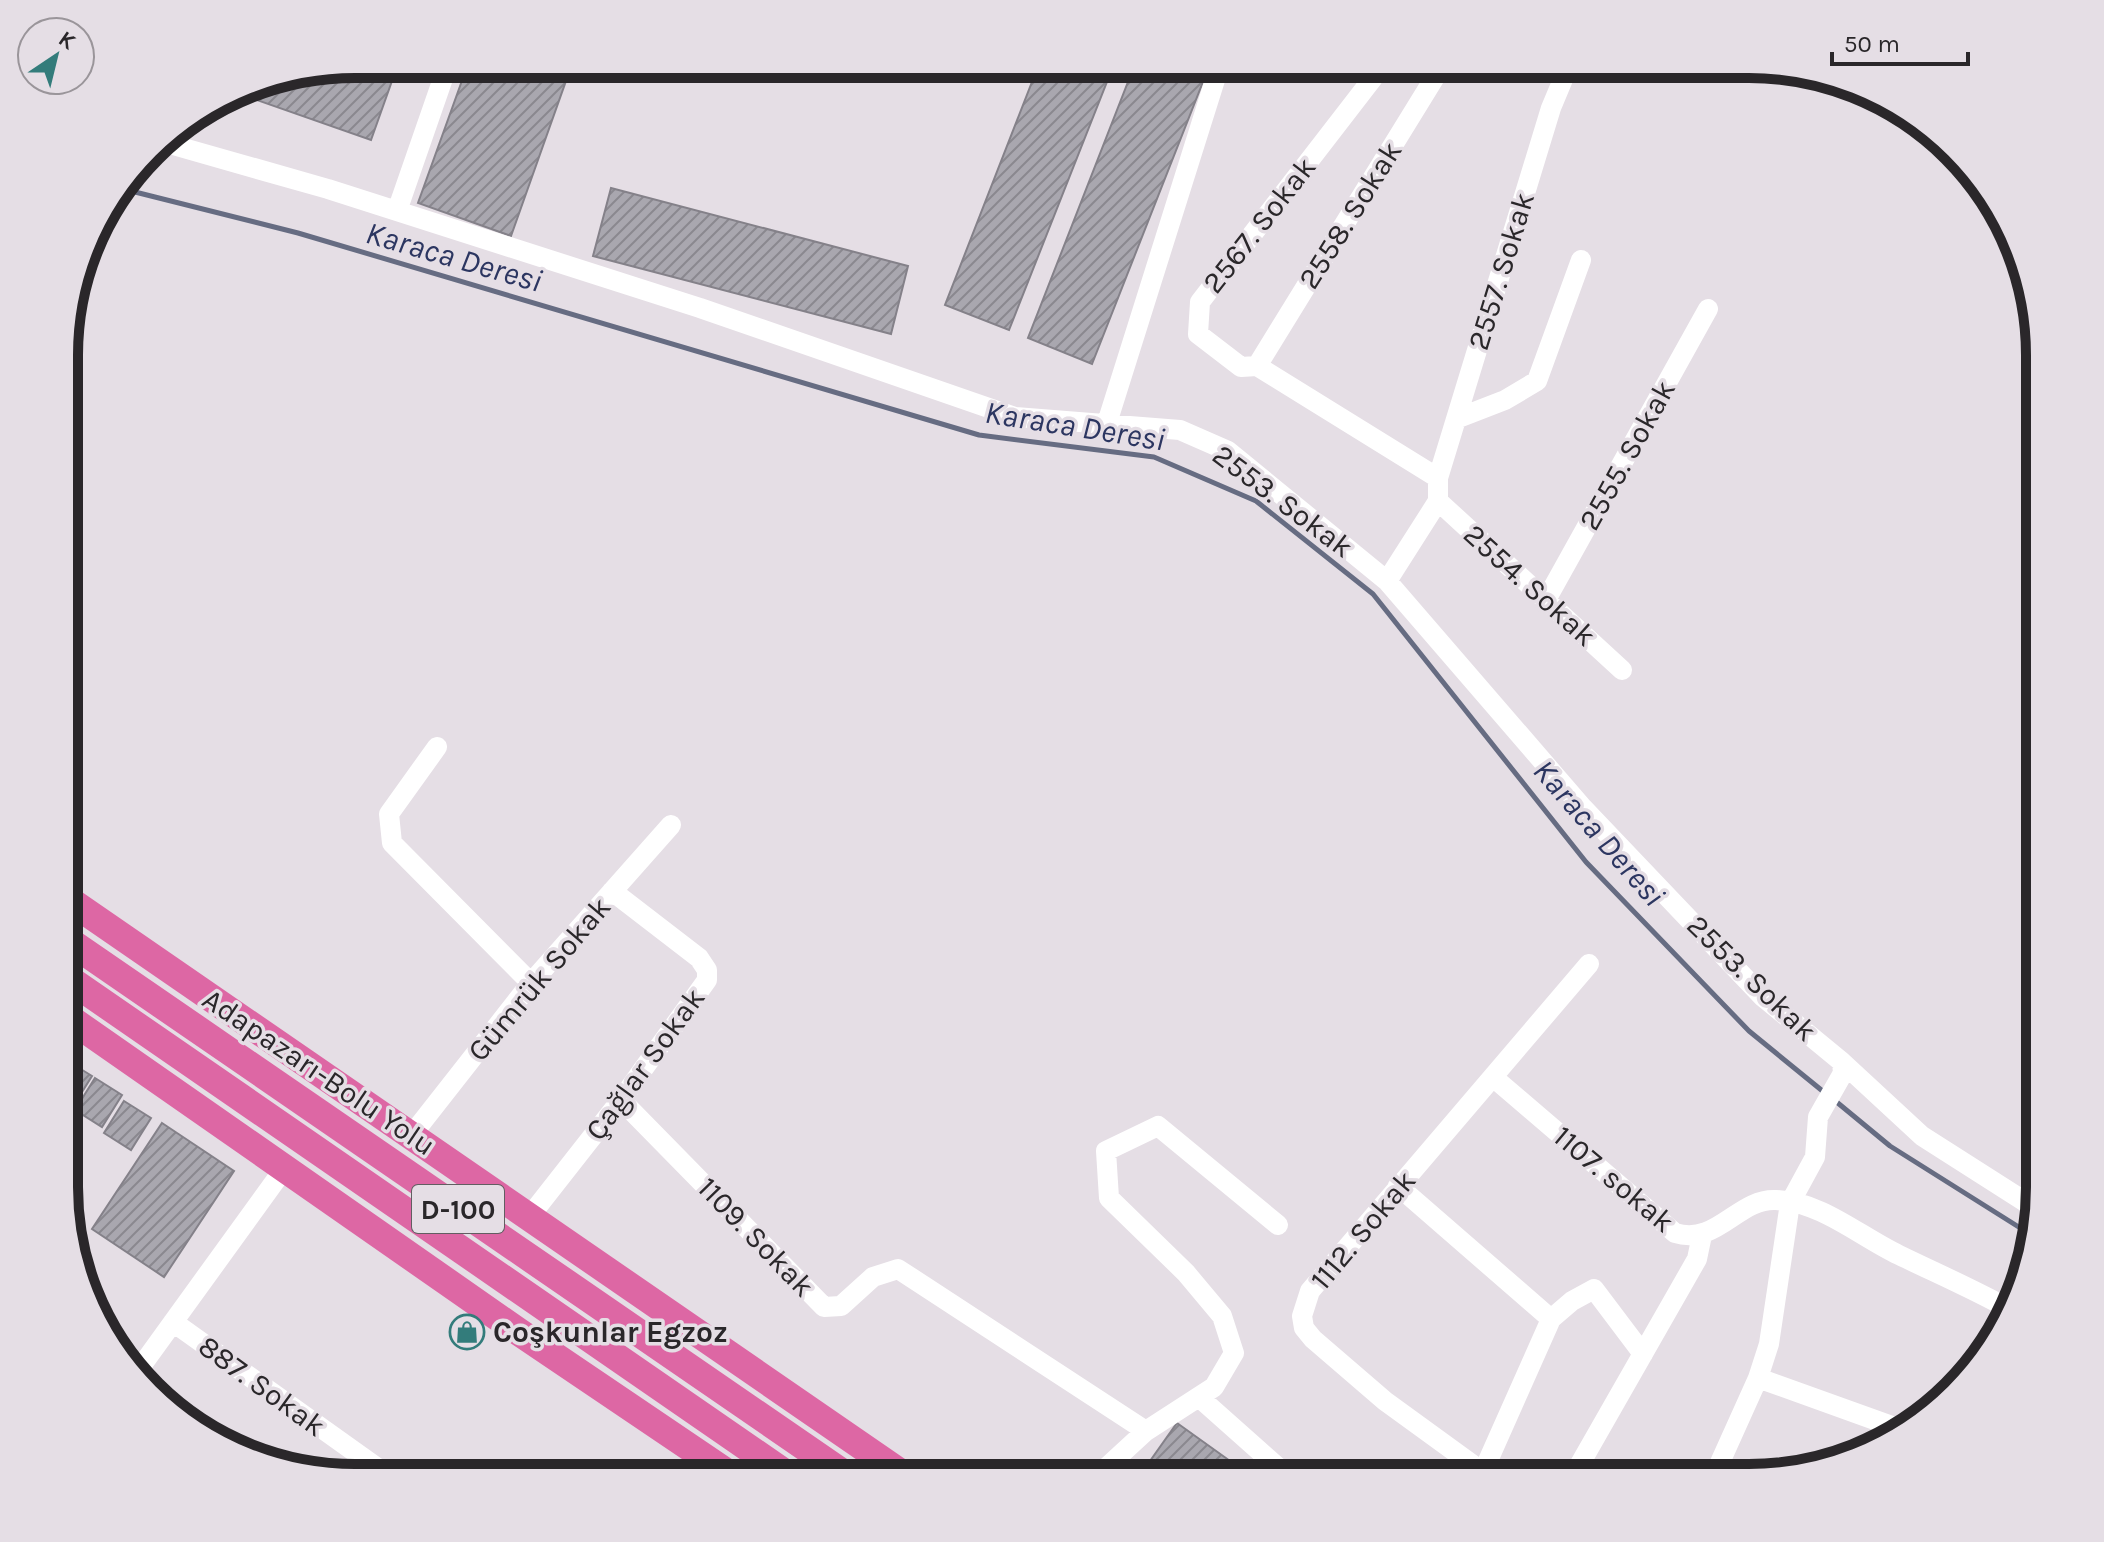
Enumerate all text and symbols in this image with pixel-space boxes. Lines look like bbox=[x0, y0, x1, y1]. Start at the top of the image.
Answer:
north arrow bbox=[16, 16, 96, 96]
scale bar bbox=[1832, 16, 1968, 66]
text: K bbox=[54, 26, 81, 56]
text: 50 m bbox=[1844, 30, 1900, 58]
street label: 2558. Sokak bbox=[1290, 135, 1410, 295]
street label: 2567. Sokak bbox=[1195, 150, 1323, 300]
street label: 2557. Sokak bbox=[1460, 188, 1542, 354]
water label: Karaca Deresi bbox=[361, 214, 547, 300]
street label: 2555. Sokak bbox=[1571, 374, 1683, 536]
water label: Karaca Deresi bbox=[982, 393, 1168, 459]
street label: 2553. Sokak bbox=[1206, 437, 1360, 565]
street label: 2554. Sokak bbox=[1457, 516, 1603, 654]
water label: Karaca Deresi bbox=[1525, 752, 1673, 914]
street label: Gümrük Sokak bbox=[460, 890, 618, 1068]
street label: 2553. Sokak bbox=[1680, 907, 1824, 1049]
street label: Adapazarı-Bolu Yolu bbox=[196, 981, 442, 1163]
street label: Çağlar Sokak bbox=[578, 981, 712, 1147]
street label: 1107. sokak bbox=[1546, 1118, 1682, 1240]
street label: 1112. Sokak bbox=[1303, 1163, 1423, 1297]
street label: 1109. Sokak bbox=[690, 1170, 822, 1304]
road number: D-100 bbox=[412, 1185, 504, 1233]
shop icon: Coşkunlar Egzoz bbox=[448, 1313, 486, 1351]
place label: Coşkunlar Egzoz bbox=[493, 1314, 728, 1350]
street label: 887. Sokak bbox=[191, 1328, 333, 1444]

